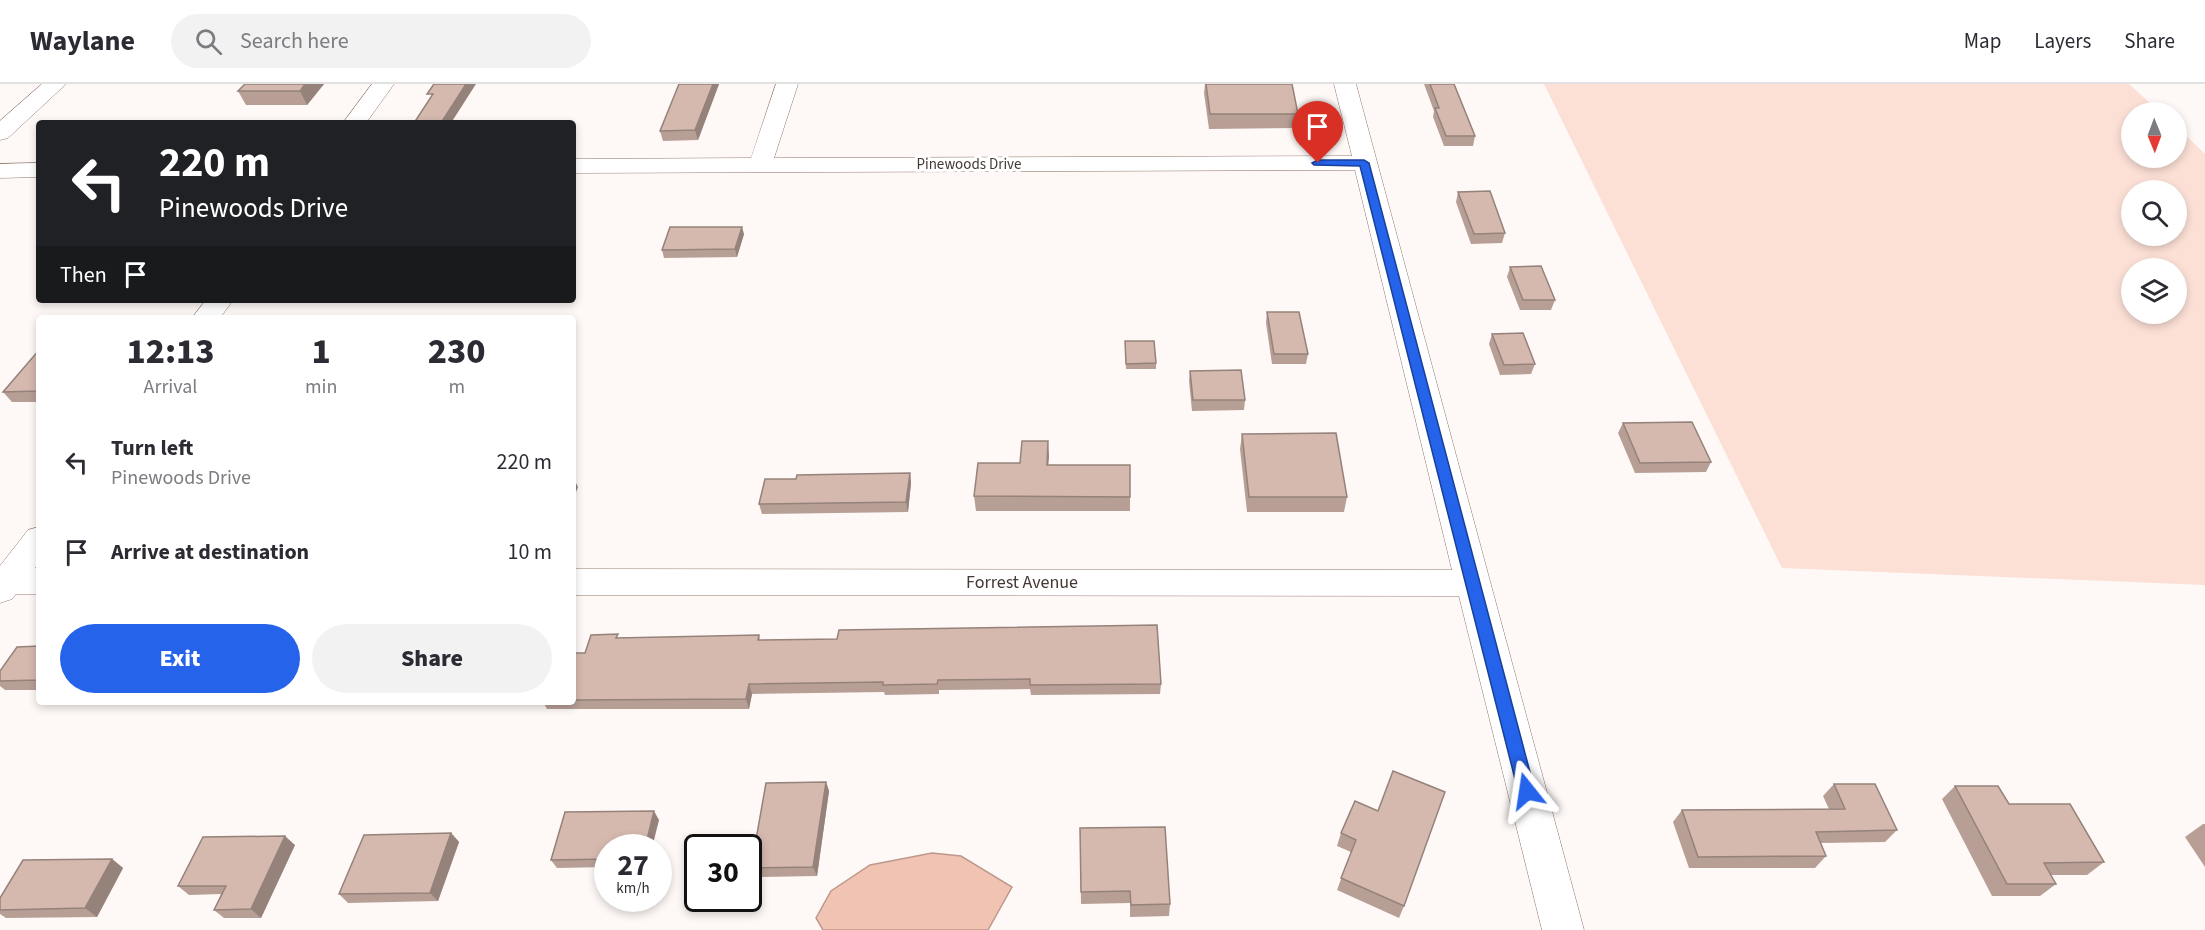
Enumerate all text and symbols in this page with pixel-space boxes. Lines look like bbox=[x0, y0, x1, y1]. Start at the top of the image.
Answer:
search box bbox=[171, 14, 591, 68]
text: Waylane bbox=[30, 21, 135, 61]
icon: search bbox=[192, 25, 225, 58]
text: Search here bbox=[240, 25, 349, 57]
text: Map bbox=[1964, 26, 2001, 56]
text: Layers bbox=[2034, 26, 2091, 56]
text: Share bbox=[2124, 26, 2175, 56]
pin bbox=[1292, 101, 1343, 163]
north arrow bbox=[2121, 102, 2187, 168]
map controls bbox=[2121, 102, 2187, 324]
icon: arrive bbox=[1301, 110, 1334, 143]
text: 220 m bbox=[159, 133, 270, 193]
icon: left bbox=[60, 144, 138, 222]
street label: Pinewoods Drive bbox=[916, 154, 1022, 175]
button: search bbox=[2121, 180, 2187, 246]
text: Pinewoods Drive bbox=[159, 189, 348, 228]
icon: arrive bbox=[119, 258, 152, 291]
button: layers bbox=[2121, 258, 2187, 324]
text: Then bbox=[60, 259, 107, 291]
text: 12:13 bbox=[126, 326, 215, 377]
text: 1 bbox=[312, 326, 331, 377]
text: 230 bbox=[428, 326, 486, 377]
text: Arrival bbox=[144, 373, 197, 401]
text: min bbox=[305, 373, 337, 401]
text: m bbox=[448, 373, 465, 401]
text: Turn left bbox=[111, 432, 193, 464]
icon: left bbox=[60, 446, 93, 479]
text: 220 m bbox=[497, 446, 552, 478]
text: Pinewoods Drive bbox=[111, 464, 251, 492]
icon: arrive bbox=[60, 536, 93, 569]
text: Arrive at destination bbox=[111, 536, 309, 568]
text: 10 m bbox=[507, 536, 552, 568]
street label: Forrest Avenue bbox=[966, 570, 1078, 595]
button: Exit bbox=[60, 624, 300, 693]
button: Share bbox=[312, 624, 552, 693]
position arrow bbox=[1495, 759, 1559, 823]
speed limit sign: 30 bbox=[684, 834, 762, 912]
text: 27 bbox=[617, 844, 649, 887]
text: km/h bbox=[616, 878, 650, 899]

